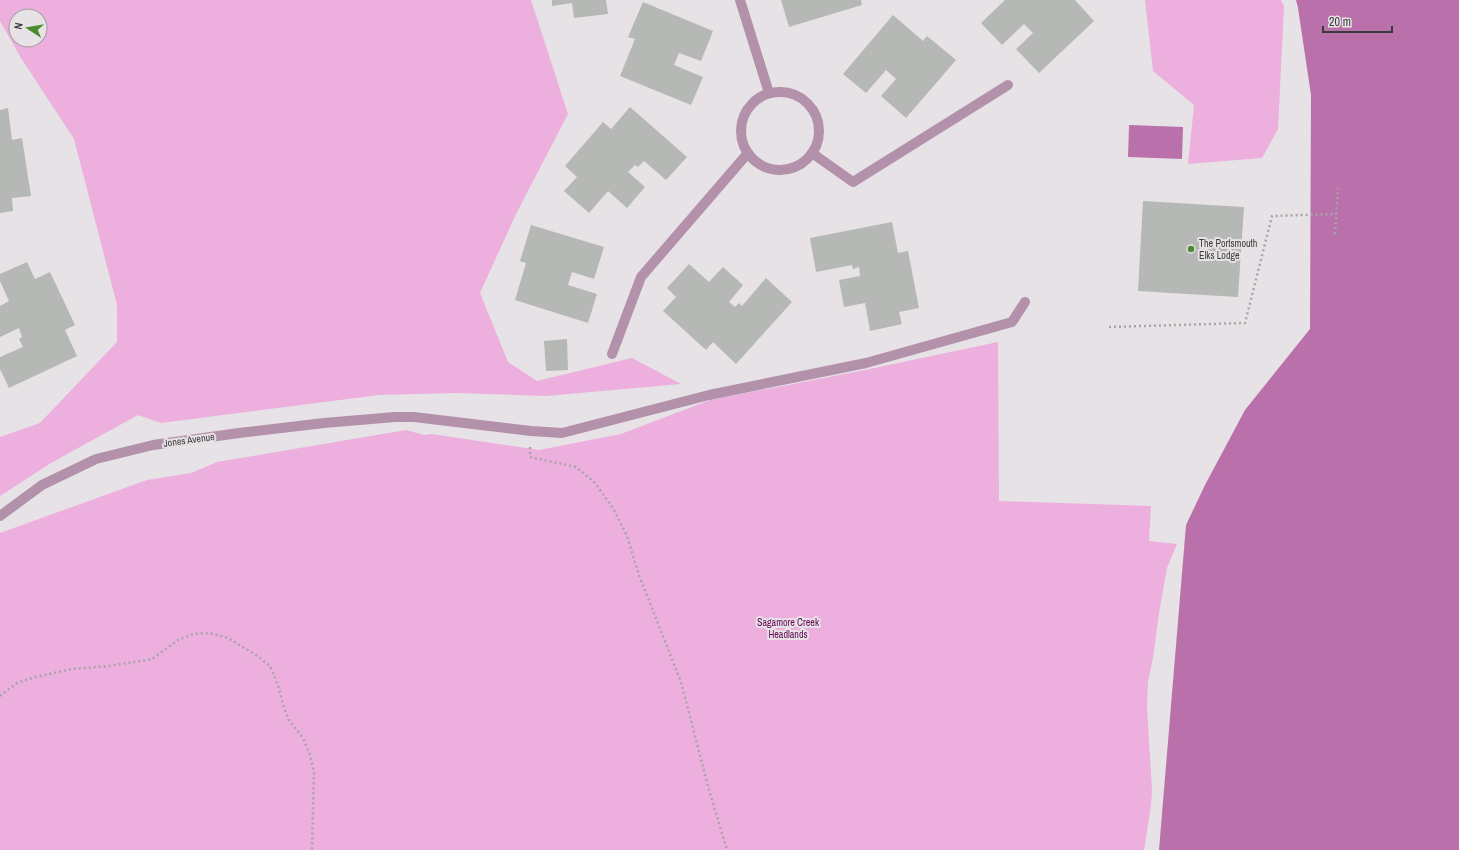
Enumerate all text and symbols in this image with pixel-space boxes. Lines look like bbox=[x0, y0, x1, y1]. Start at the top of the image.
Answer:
north arrow bbox=[8, 8, 48, 48]
scale bar bbox=[1323, 8, 1392, 34]
text: 20 m bbox=[1329, 14, 1351, 30]
text: N bbox=[11, 21, 26, 31]
place label: The Portsmouth Elks Lodge bbox=[1199, 237, 1257, 262]
marker: The Portsmouth Elks Lodge bbox=[1186, 244, 1196, 254]
street label: Jones Avenue bbox=[163, 430, 216, 450]
park label: Sagamore Creek Headlands bbox=[757, 616, 820, 641]

